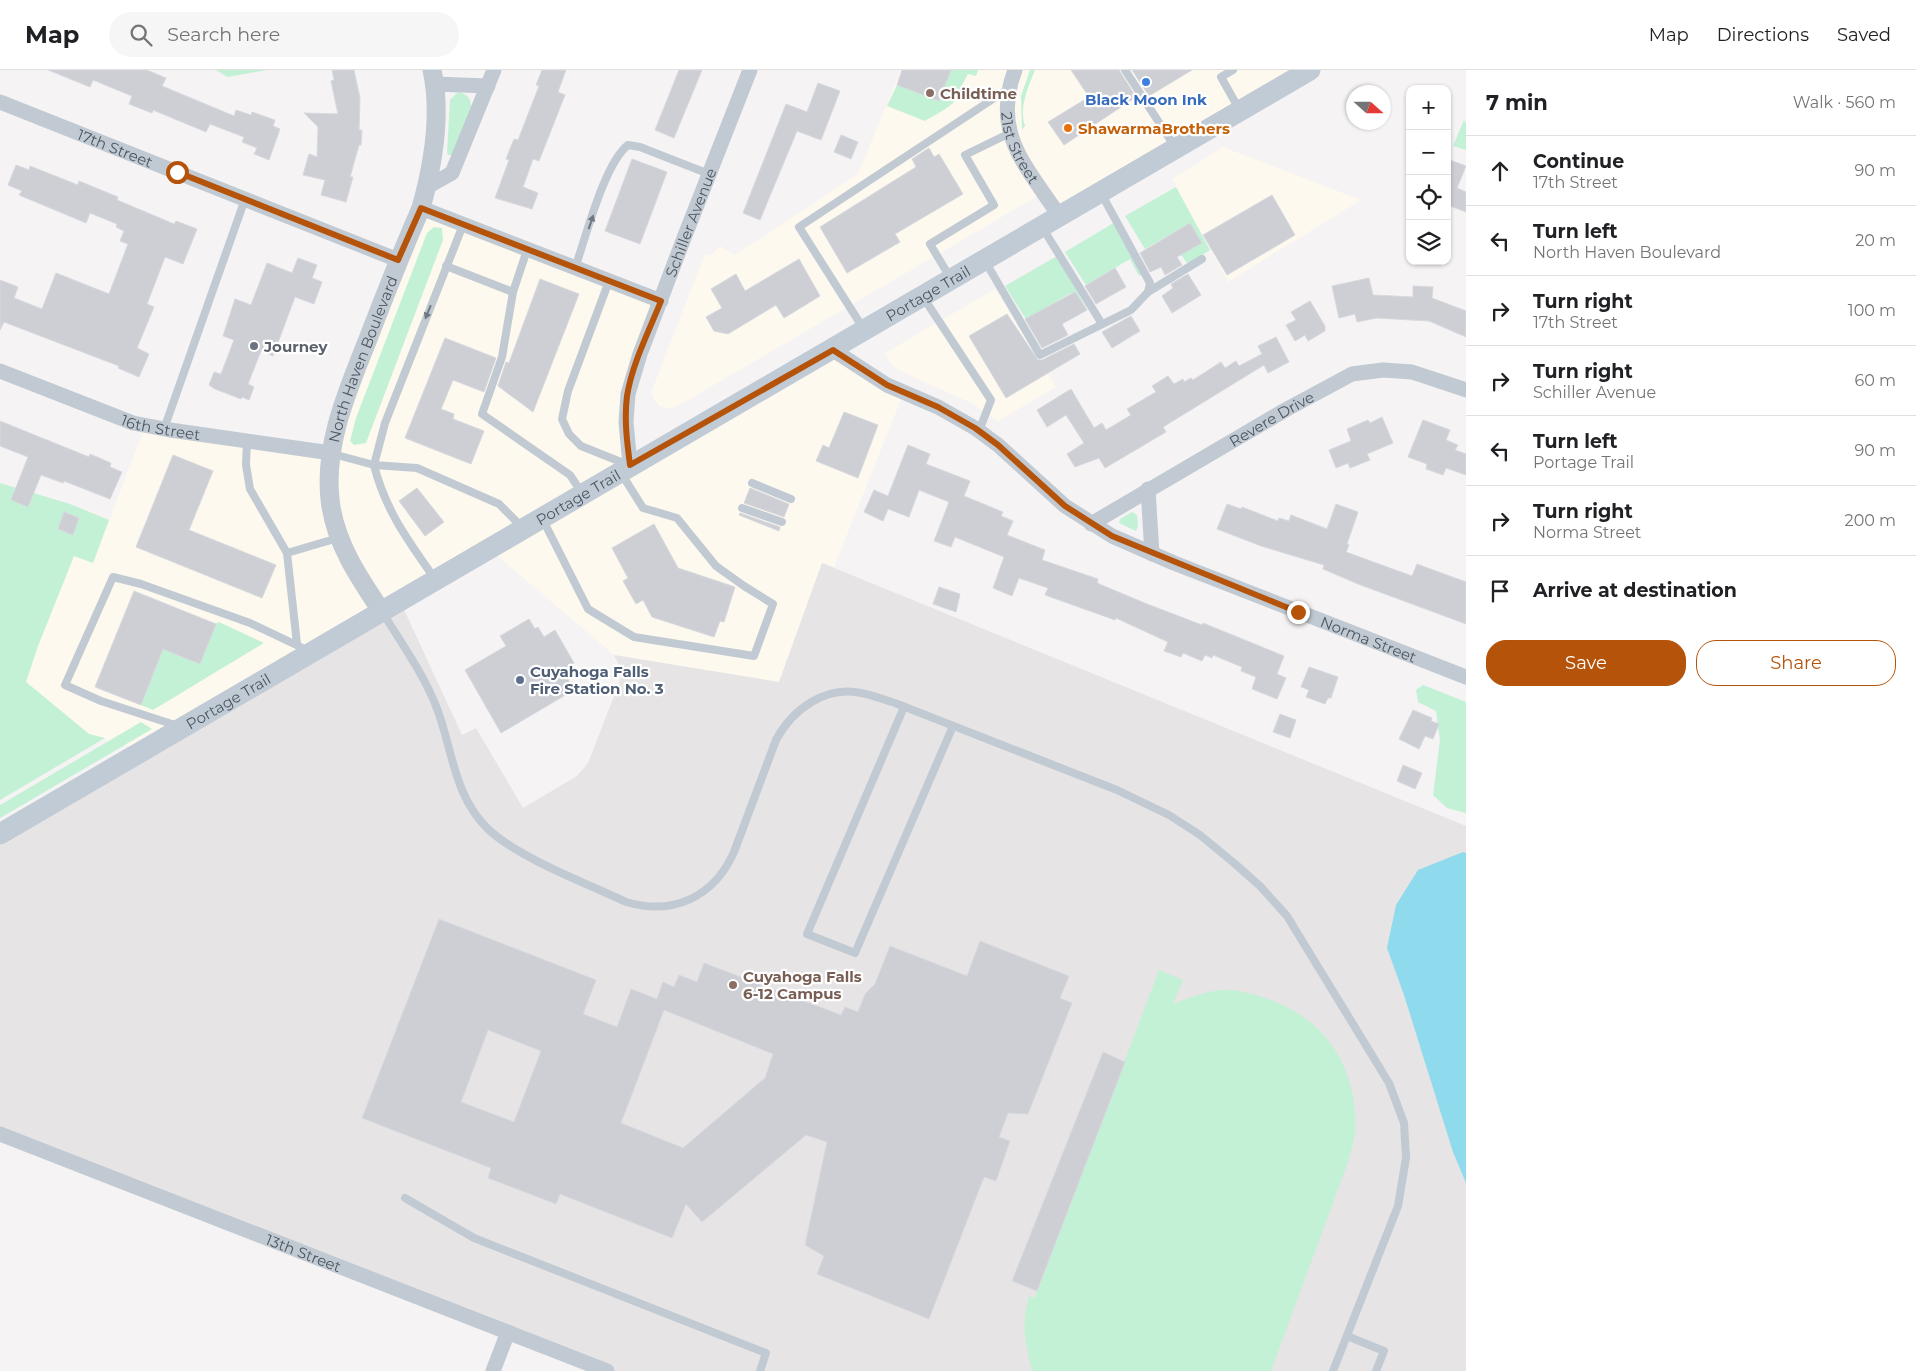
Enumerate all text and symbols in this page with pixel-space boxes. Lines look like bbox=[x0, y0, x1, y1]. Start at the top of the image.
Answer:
search box bbox=[109, 12, 459, 57]
text: Map bbox=[25, 20, 79, 49]
icon: search bbox=[127, 21, 155, 49]
text: Search here bbox=[167, 23, 280, 46]
text: Map bbox=[1649, 24, 1689, 46]
text: Directions bbox=[1717, 24, 1809, 46]
text: Saved bbox=[1837, 24, 1891, 46]
marker: Black Moon Ink bbox=[1140, 76, 1152, 88]
place label: Childtime bbox=[940, 84, 1017, 103]
north arrow bbox=[1346, 85, 1391, 130]
map controls bbox=[1406, 85, 1451, 265]
button: + bbox=[1406, 85, 1451, 130]
marker: Childtime bbox=[924, 87, 936, 99]
place label: Black Moon Ink bbox=[1085, 90, 1207, 109]
text: 7 min bbox=[1486, 90, 1548, 115]
text: Walk · 560 m bbox=[1793, 93, 1896, 112]
street label: 21st Street bbox=[998, 111, 1043, 187]
place label: ShawarmaBrothers bbox=[1078, 119, 1230, 138]
marker: ShawarmaBrothers bbox=[1062, 122, 1074, 134]
street label: 17th Street bbox=[75, 124, 156, 171]
button: − bbox=[1406, 130, 1451, 175]
text: Continue bbox=[1533, 150, 1624, 173]
icon: ahead bbox=[1486, 157, 1514, 185]
route start bbox=[166, 161, 189, 184]
text: 90 m bbox=[1854, 161, 1896, 180]
street label: Schiller Avenue bbox=[661, 165, 720, 280]
text: 17th Street bbox=[1533, 173, 1618, 192]
button: locate bbox=[1406, 175, 1451, 220]
one-way arrow bbox=[587, 214, 595, 229]
button: layers bbox=[1406, 220, 1451, 265]
text: Turn left bbox=[1533, 220, 1618, 243]
icon: left bbox=[1486, 227, 1514, 255]
text: 20 m bbox=[1855, 231, 1896, 250]
text: North Haven Boulevard bbox=[1533, 243, 1721, 262]
street label: Portage Trail bbox=[882, 261, 974, 325]
street label: North Haven Boulevard bbox=[324, 273, 401, 444]
text: Turn right bbox=[1533, 290, 1633, 313]
icon: right bbox=[1486, 297, 1514, 325]
text: 100 m bbox=[1848, 301, 1896, 320]
one-way arrow bbox=[424, 305, 432, 320]
text: 17th Street bbox=[1533, 313, 1618, 332]
place label: Journey bbox=[263, 337, 329, 356]
marker: Journey bbox=[248, 340, 260, 352]
text: Turn right bbox=[1533, 360, 1633, 383]
icon: right bbox=[1486, 367, 1514, 395]
text: 60 m bbox=[1854, 371, 1896, 390]
text: Schiller Avenue bbox=[1533, 383, 1656, 402]
street label: Revere Drive bbox=[1226, 387, 1317, 450]
street label: 16th Street bbox=[118, 410, 202, 444]
text: Turn left bbox=[1533, 430, 1618, 453]
icon: left bbox=[1486, 437, 1514, 465]
text: 90 m bbox=[1854, 441, 1896, 460]
text: Portage Trail bbox=[1533, 453, 1634, 472]
street label: Portage Trail bbox=[532, 465, 624, 529]
text: Turn right bbox=[1533, 500, 1633, 523]
icon: right bbox=[1486, 507, 1514, 535]
text: 200 m bbox=[1845, 511, 1896, 530]
text: Norma Street bbox=[1533, 523, 1641, 542]
icon: arrive bbox=[1486, 577, 1514, 605]
text: Arrive at destination bbox=[1533, 579, 1737, 602]
route end bbox=[1287, 601, 1310, 624]
street label: Norma Street bbox=[1318, 612, 1419, 666]
button: Save bbox=[1486, 640, 1686, 686]
button: Share bbox=[1696, 640, 1896, 686]
place label: Cuyahoga Falls Fire Station No. 3 bbox=[530, 662, 664, 698]
street label: Portage Trail bbox=[182, 669, 274, 733]
marker: Cuyahoga Falls Fire Station No. 3 bbox=[514, 674, 526, 686]
place label: Cuyahoga Falls 6-12 Campus bbox=[743, 967, 862, 1003]
marker: Cuyahoga Falls 6-12 Campus bbox=[727, 979, 739, 991]
street label: 13th Street bbox=[263, 1229, 344, 1276]

